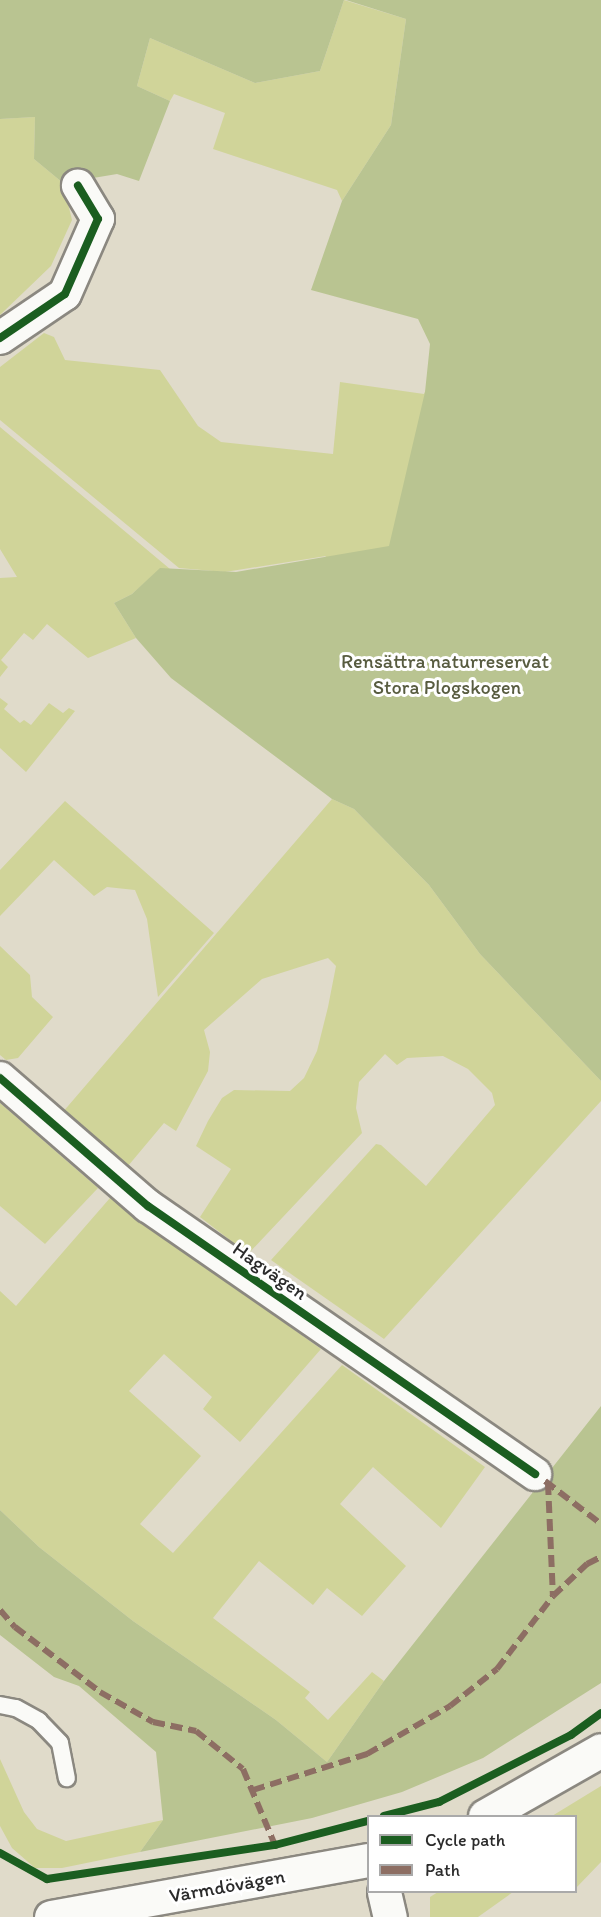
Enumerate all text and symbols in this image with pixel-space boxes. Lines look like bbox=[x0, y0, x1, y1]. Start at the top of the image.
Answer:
park label: Rensättra naturreservat bbox=[341, 649, 549, 673]
park label: Stora Plogskogen bbox=[373, 675, 521, 699]
street label: Hagvägen bbox=[228, 1237, 312, 1305]
legend bbox=[367, 1815, 577, 1893]
text: Cycle path bbox=[425, 1829, 505, 1851]
text: Path bbox=[425, 1859, 460, 1881]
street label: Värmdövägen bbox=[167, 1864, 287, 1908]

